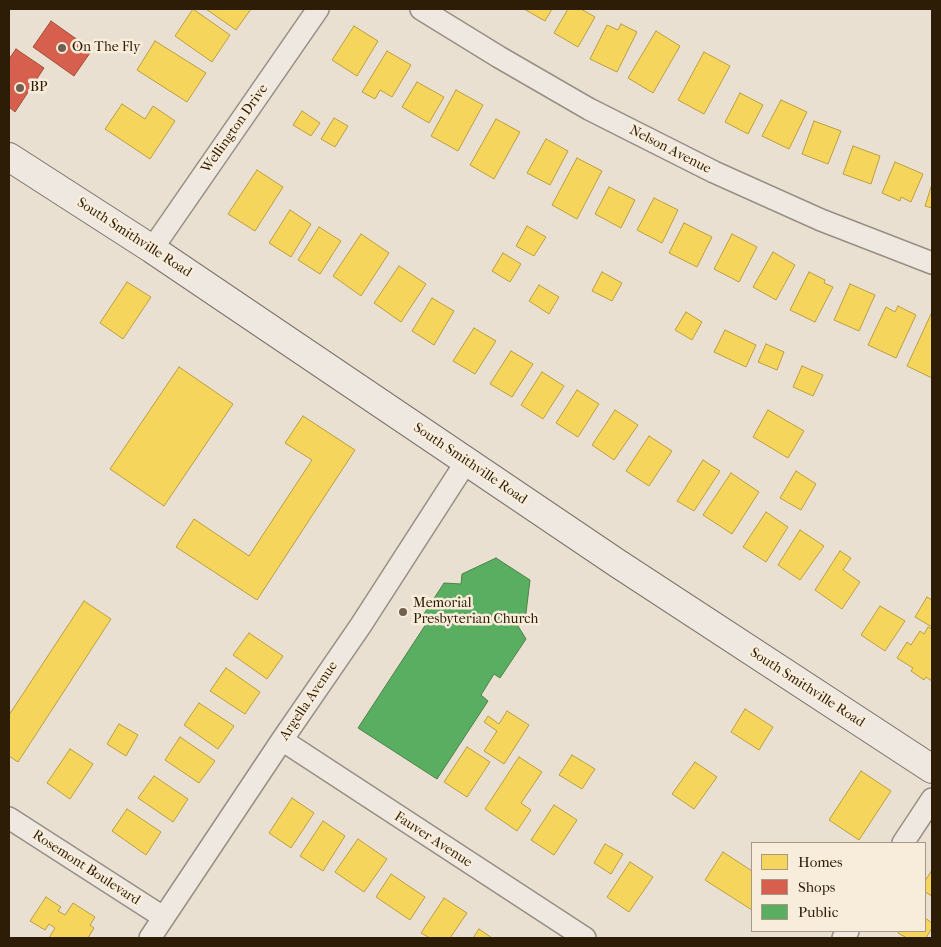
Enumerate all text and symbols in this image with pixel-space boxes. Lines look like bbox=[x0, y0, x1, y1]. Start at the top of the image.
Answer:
place label: On The Fly bbox=[72, 40, 140, 56]
marker: On The Fly bbox=[56, 42, 68, 54]
place label: BP bbox=[30, 80, 47, 96]
street label: Wellington Drive bbox=[198, 81, 272, 177]
marker: BP bbox=[14, 82, 26, 94]
street label: Nelson Avenue bbox=[626, 122, 714, 178]
street label: South Smithville Road bbox=[74, 195, 194, 281]
street label: South Smithville Road bbox=[410, 420, 530, 508]
place label: Memorial Presbyterian Church bbox=[413, 596, 538, 628]
marker: Memorial Presbyterian Church bbox=[397, 606, 409, 618]
street label: South Smithville Road bbox=[747, 645, 867, 731]
street label: Argella Avenue bbox=[276, 658, 342, 744]
street label: Fauver Avenue bbox=[391, 809, 475, 871]
street label: Rosemont Boulevard bbox=[29, 827, 143, 909]
legend bbox=[751, 842, 926, 932]
text: Homes bbox=[798, 853, 843, 871]
text: Shops bbox=[798, 878, 835, 896]
text: Public bbox=[798, 903, 838, 921]

